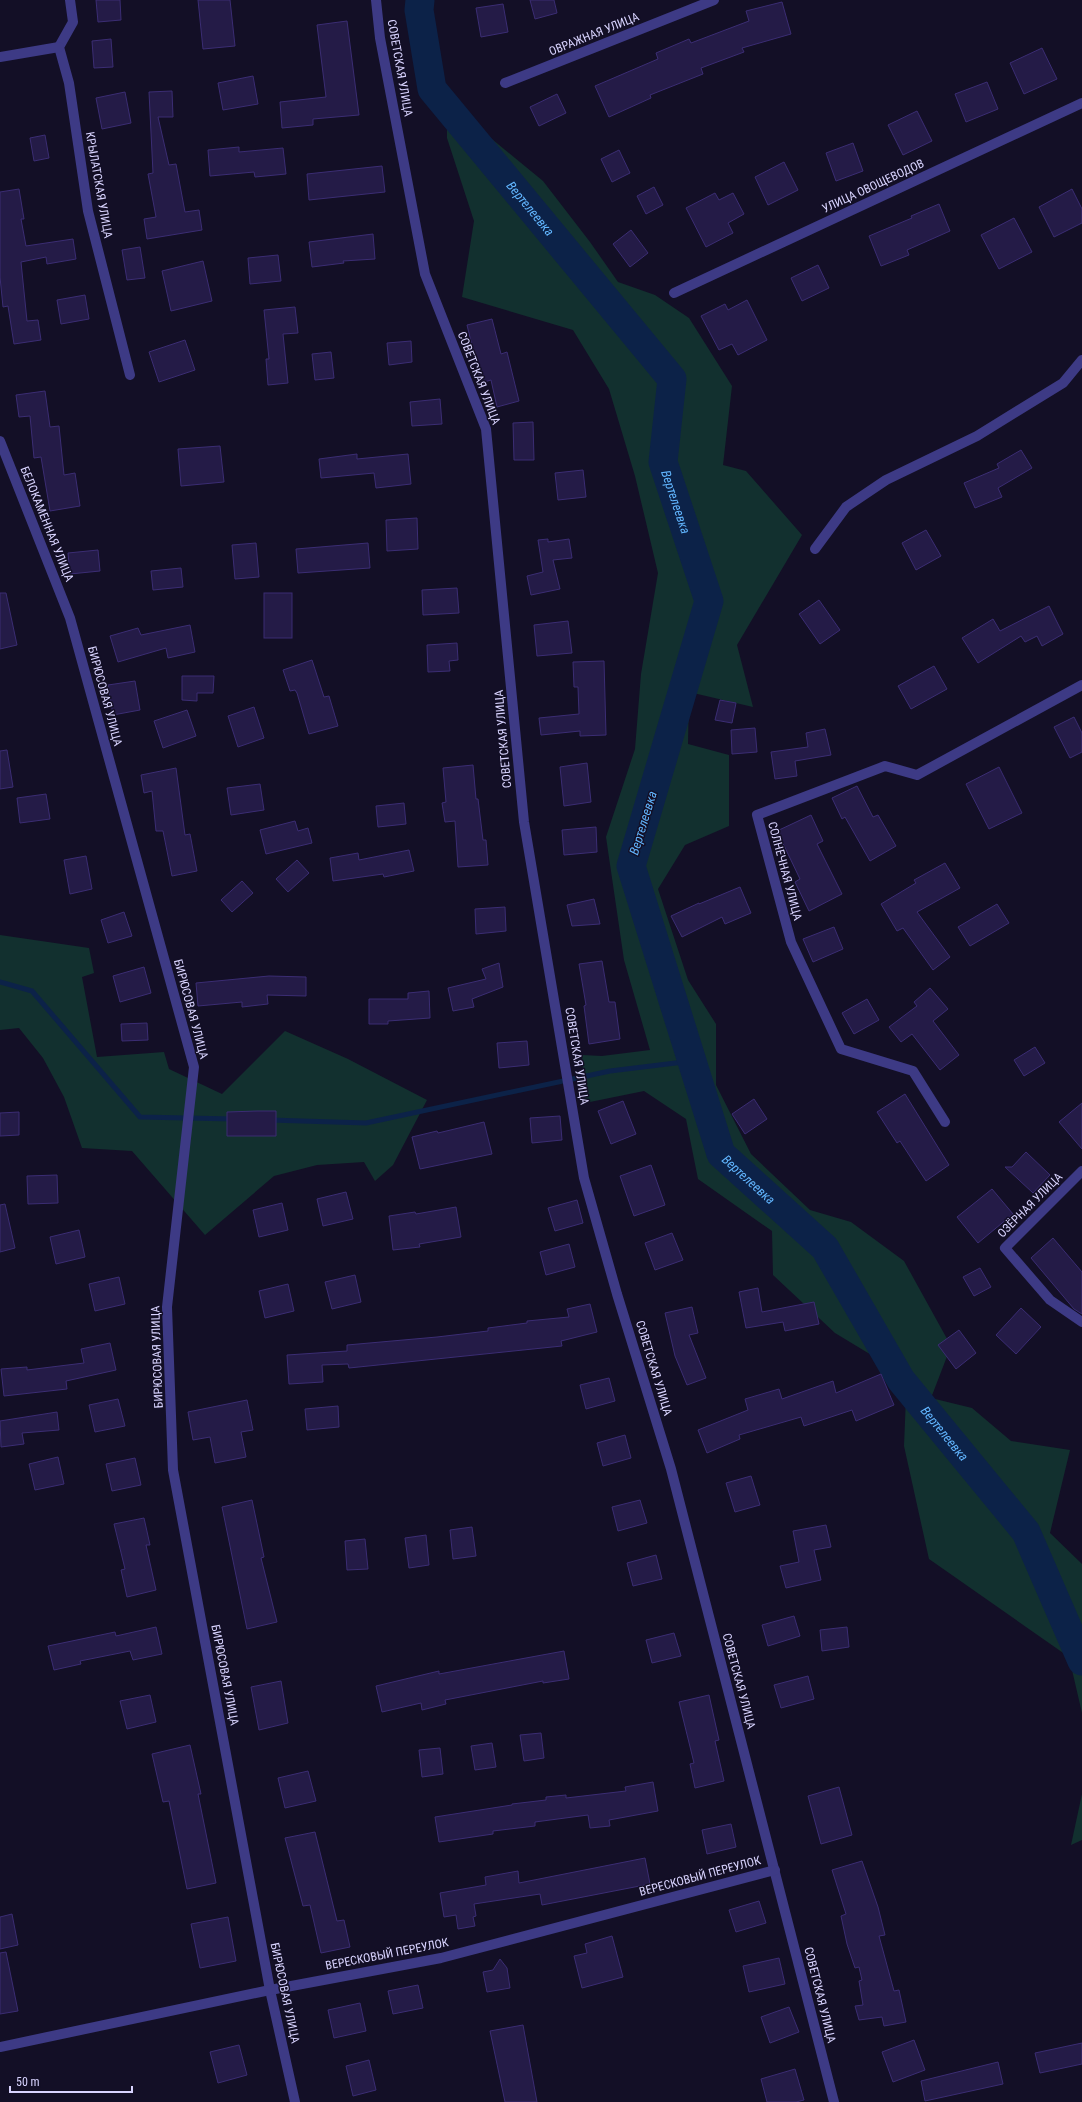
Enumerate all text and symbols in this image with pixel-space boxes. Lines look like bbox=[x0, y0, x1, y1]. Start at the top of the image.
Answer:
street label: ОВРАЖНАЯ УЛИЦА bbox=[547, 10, 641, 58]
street label: СОВЕТСКАЯ УЛИЦА bbox=[385, 18, 415, 118]
street label: КРЫЛАТСКАЯ УЛИЦА bbox=[83, 131, 115, 239]
street label: УЛИЦА ОВОЩЕВОДОВ bbox=[820, 156, 926, 216]
water label: Вертелеевка bbox=[504, 178, 558, 239]
street label: СОВЕТСКАЯ УЛИЦА bbox=[455, 330, 503, 427]
street label: БЕЛОКАМЕННАЯ УЛИЦА bbox=[17, 464, 77, 584]
water label: Вертелеевка bbox=[659, 468, 694, 536]
street label: БИРЮСОВАЯ УЛИЦА bbox=[85, 645, 125, 747]
street label: СОВЕТСКАЯ УЛИЦА bbox=[492, 689, 514, 789]
water label: Вертелеевка bbox=[626, 789, 660, 857]
street label: СОЛНЕЧНАЯ УЛИЦА bbox=[765, 820, 805, 922]
street label: БИРЮСОВАЯ УЛИЦА bbox=[171, 958, 211, 1060]
street label: СОВЕТСКАЯ УЛИЦА bbox=[562, 1006, 592, 1106]
water label: Вертелеевка bbox=[719, 1151, 778, 1207]
street label: ОЗЁРНАЯ УЛИЦА bbox=[994, 1169, 1065, 1240]
street label: БИРЮСОВАЯ УЛИЦА bbox=[148, 1305, 166, 1409]
street label: СОВЕТСКАЯ УЛИЦА bbox=[633, 1319, 675, 1417]
water label: Вертелеевка bbox=[918, 1403, 972, 1464]
street label: БИРЮСОВАЯ УЛИЦА bbox=[208, 1623, 242, 1727]
street label: СОВЕТСКАЯ УЛИЦА bbox=[719, 1632, 759, 1730]
street label: ВЕРЕСКОВЫЙ ПЕРЕУЛОК bbox=[637, 1852, 762, 1899]
street label: ВЕРЕСКОВЫЙ ПЕРЕУЛОК bbox=[324, 1934, 450, 1973]
street label: БИРЮСОВАЯ УЛИЦА bbox=[267, 1941, 303, 2045]
street label: СОВЕТСКАЯ УЛИЦА bbox=[801, 1946, 839, 2045]
scale bar bbox=[10, 2068, 132, 2094]
text: 50 m bbox=[16, 2075, 40, 2089]

